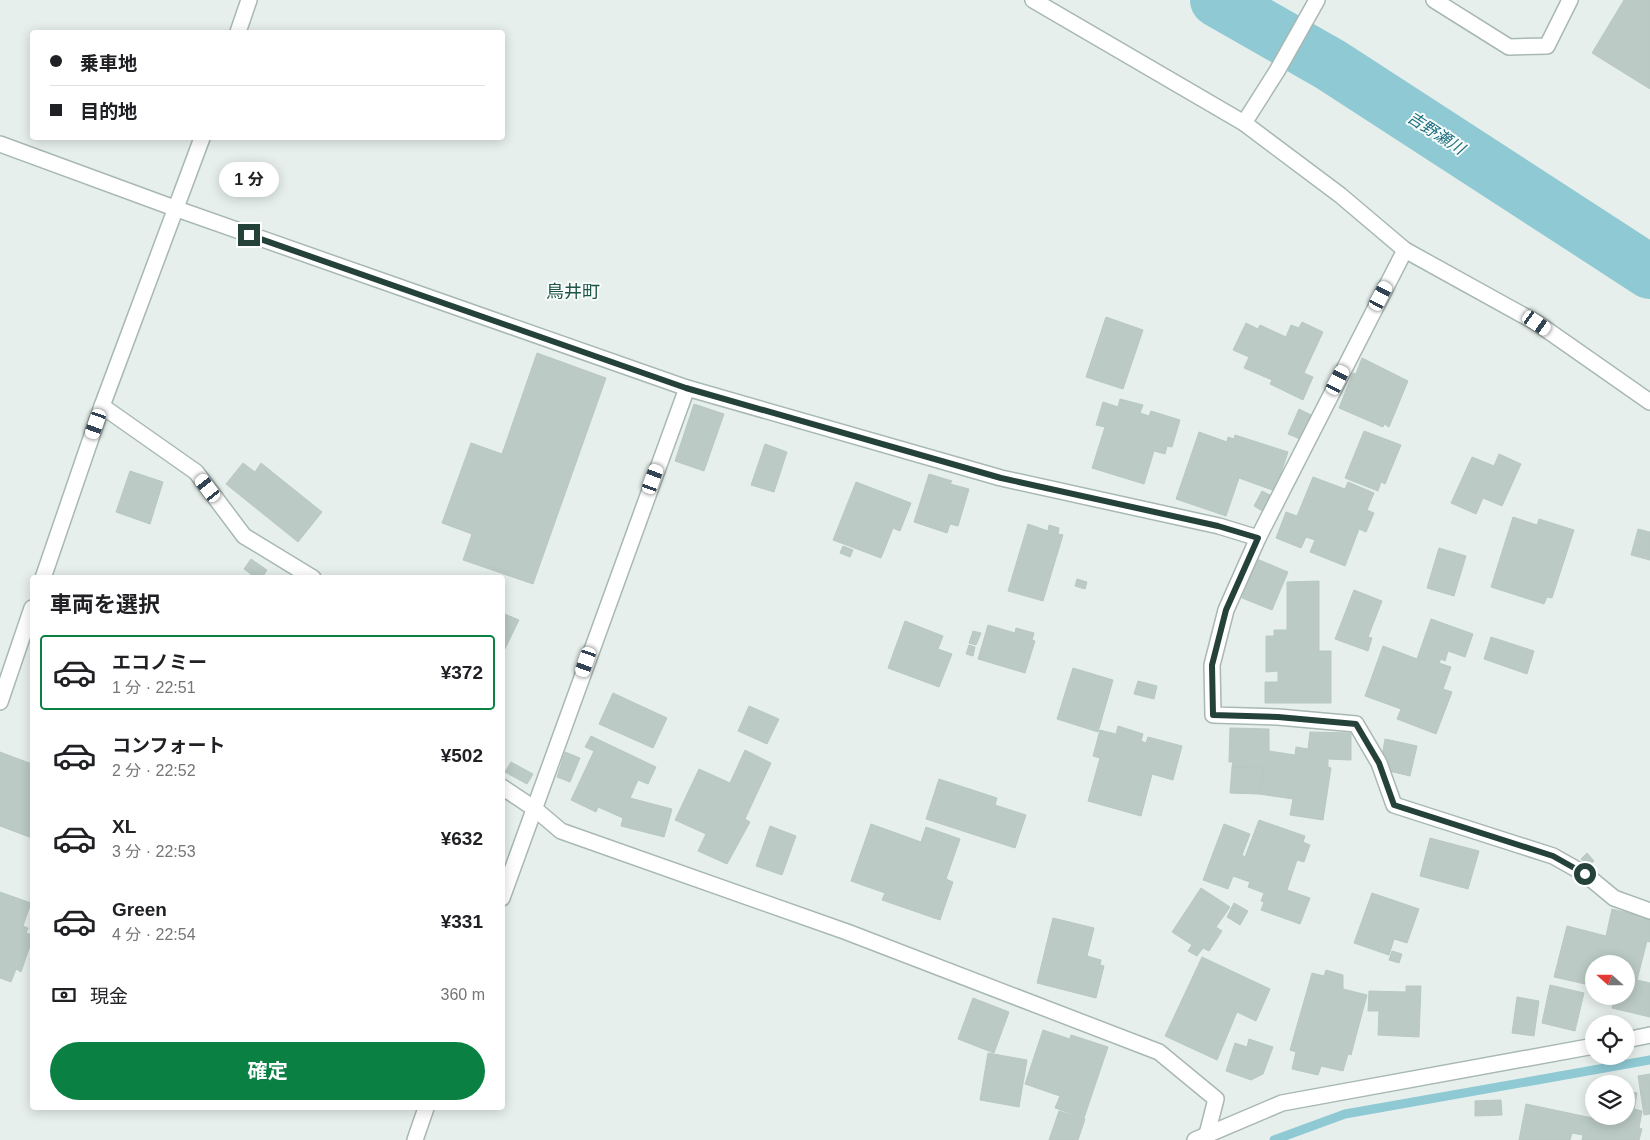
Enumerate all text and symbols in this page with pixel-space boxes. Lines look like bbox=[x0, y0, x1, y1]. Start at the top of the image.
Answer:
text: 乗車地 bbox=[80, 53, 137, 74]
text: 目的地 bbox=[80, 101, 137, 122]
water label: 吉野瀬川 bbox=[1405, 108, 1469, 159]
callout: 1 分 bbox=[219, 162, 279, 198]
text: 1 分 bbox=[234, 171, 264, 188]
route end bbox=[238, 224, 260, 246]
car bbox=[1367, 279, 1394, 313]
district label: 鳥井町 bbox=[546, 282, 600, 302]
car bbox=[1520, 308, 1553, 338]
car bbox=[1324, 363, 1351, 397]
car bbox=[84, 407, 107, 441]
car bbox=[640, 462, 665, 496]
car bbox=[192, 472, 223, 504]
text: 車両を選択 bbox=[50, 592, 160, 617]
car bbox=[574, 645, 597, 679]
icon: car bbox=[52, 650, 97, 695]
text: エコノミー bbox=[112, 652, 207, 673]
text: ¥372 bbox=[441, 662, 483, 683]
text: 1 分 · 22:51 bbox=[112, 679, 196, 696]
icon: car bbox=[52, 733, 97, 778]
text: コンフォート bbox=[112, 735, 225, 756]
text: ¥502 bbox=[441, 745, 483, 766]
text: 2 分 · 22:52 bbox=[112, 762, 196, 779]
icon: car bbox=[52, 816, 97, 861]
text: XL bbox=[112, 816, 136, 837]
text: ¥632 bbox=[441, 828, 483, 849]
text: 3 分 · 22:53 bbox=[112, 843, 196, 860]
route start bbox=[1574, 863, 1596, 885]
icon: car bbox=[52, 899, 97, 944]
text: Green bbox=[112, 899, 167, 920]
text: ¥331 bbox=[441, 911, 483, 932]
text: 4 分 · 22:54 bbox=[112, 926, 196, 943]
north arrow bbox=[1585, 955, 1635, 1005]
map controls bbox=[1585, 955, 1635, 1125]
icon: cash bbox=[50, 981, 78, 1009]
text: 現金 bbox=[90, 986, 128, 1007]
text: 360 m bbox=[441, 986, 485, 1003]
button: locate bbox=[1585, 1015, 1635, 1065]
button: 確定 bbox=[50, 1042, 485, 1100]
button: layers bbox=[1585, 1075, 1635, 1125]

